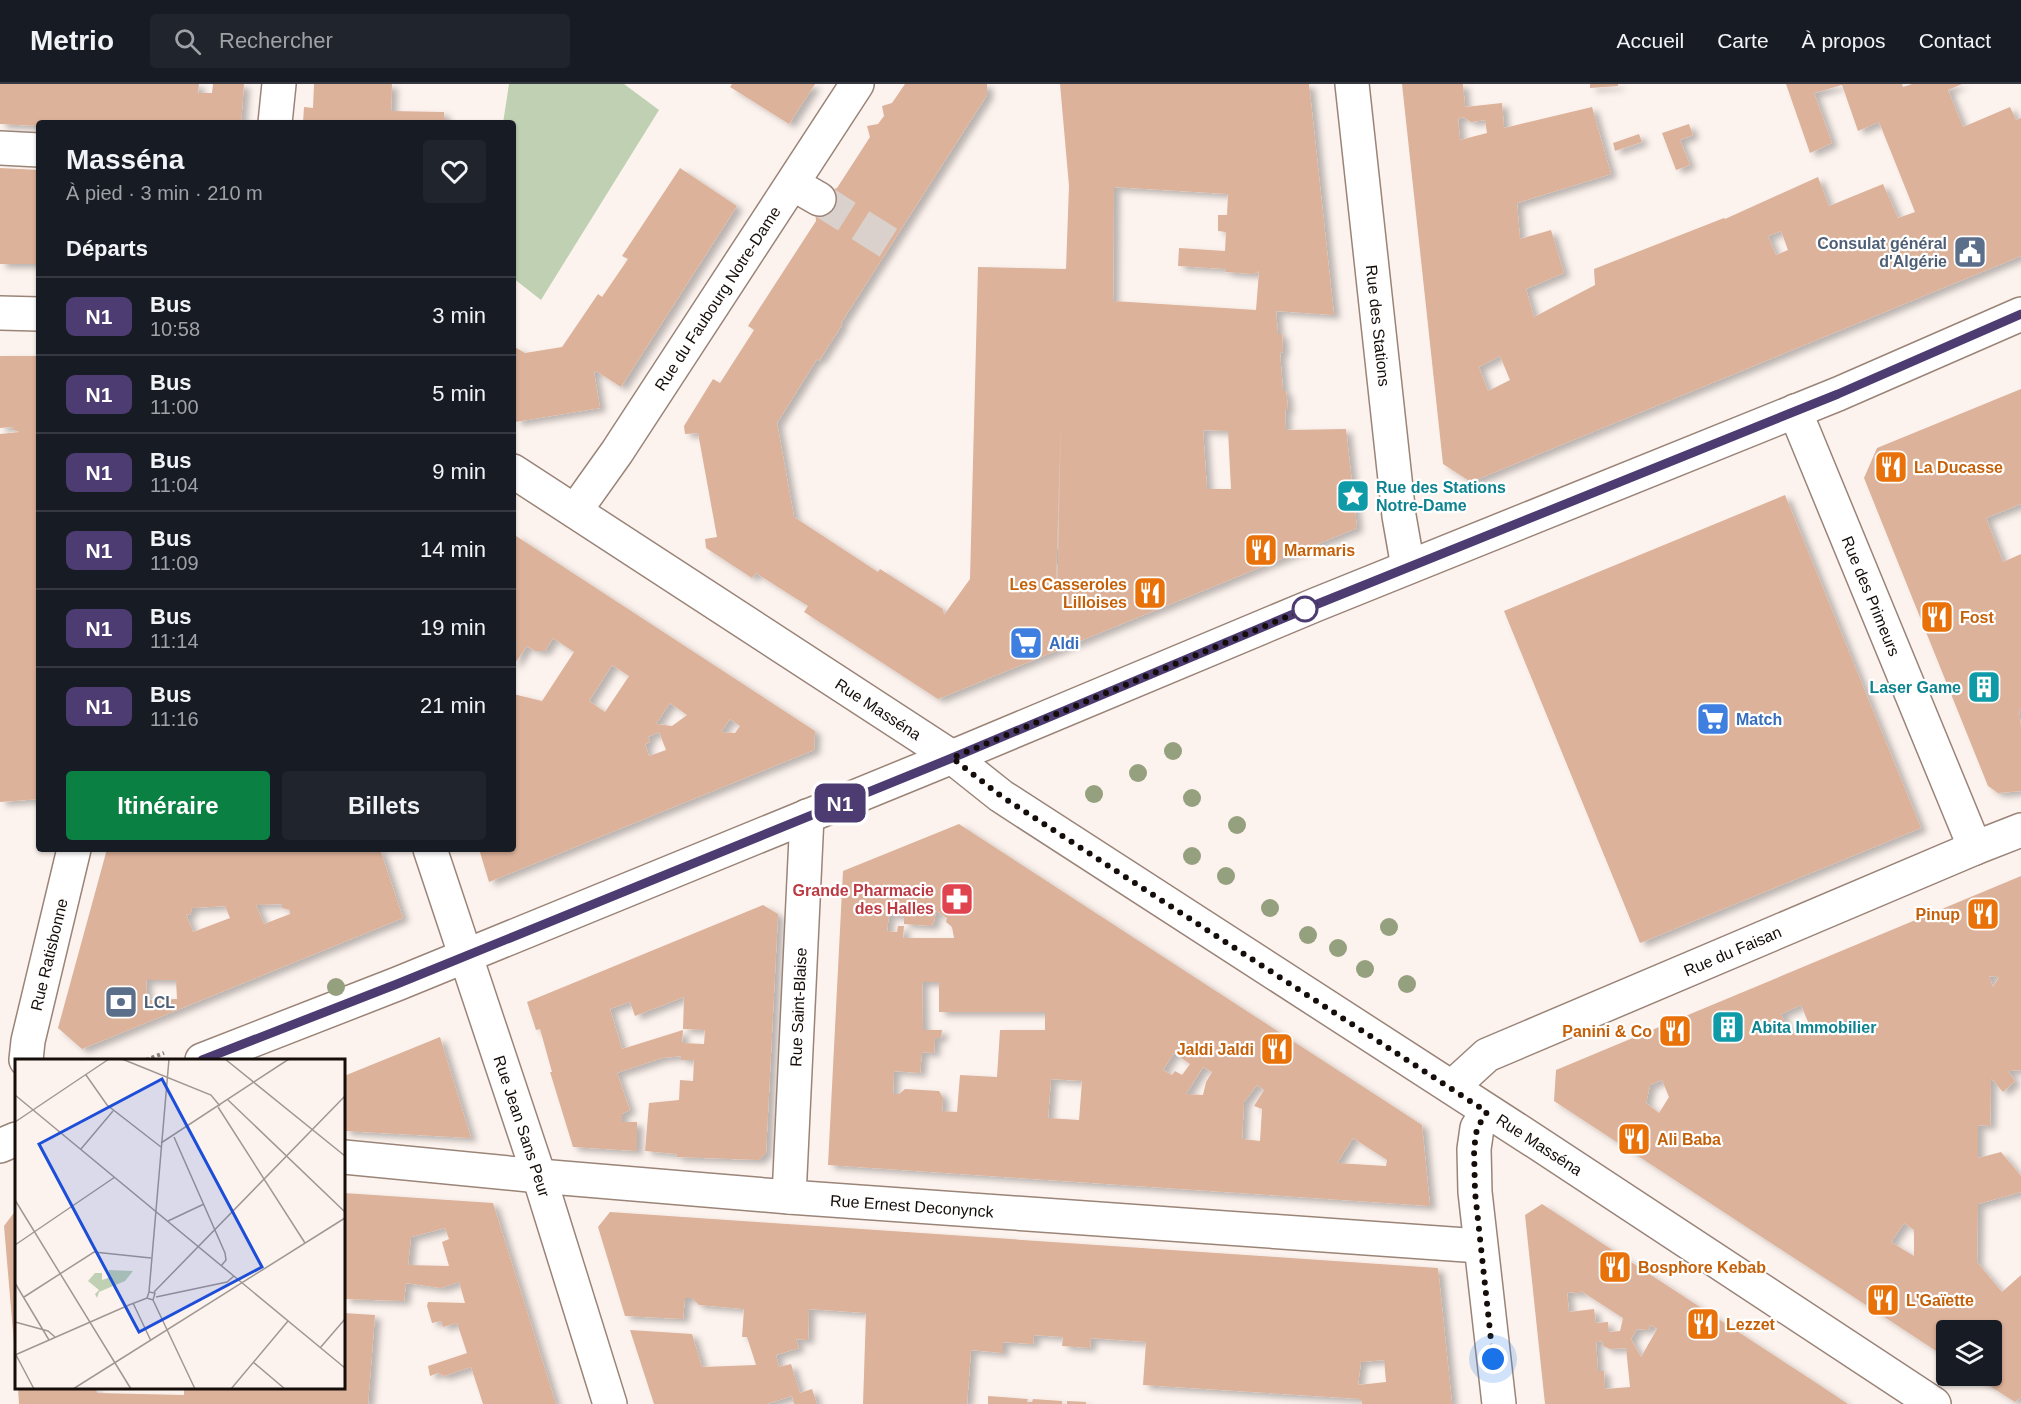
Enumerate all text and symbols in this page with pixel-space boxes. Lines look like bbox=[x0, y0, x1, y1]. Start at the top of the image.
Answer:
search box bbox=[150, 14, 570, 68]
text: Metrio bbox=[30, 25, 114, 56]
icon: search bbox=[171, 25, 204, 58]
text: Rechercher bbox=[219, 28, 333, 53]
text: Accueil bbox=[1617, 29, 1684, 52]
text: Carte bbox=[1717, 29, 1769, 52]
text: À propos bbox=[1802, 29, 1886, 52]
text: Contact bbox=[1919, 29, 1991, 52]
button: heart bbox=[423, 140, 486, 203]
text: Masséna bbox=[66, 144, 184, 175]
text: À pied · 3 min · 210 m bbox=[66, 182, 263, 204]
street label: Rue du Faubourg Notre-Dame bbox=[651, 203, 784, 393]
public building icon: Consulat général d'Algérie bbox=[1952, 234, 1988, 270]
place label: Consulat général d'Algérie bbox=[1817, 235, 1947, 270]
text: Départs bbox=[66, 236, 148, 261]
street label: Rue des Stations bbox=[1363, 264, 1393, 387]
text: Bus bbox=[150, 292, 192, 317]
text: 3 min bbox=[432, 303, 486, 328]
text: N1 bbox=[86, 305, 112, 328]
text: 10:58 bbox=[150, 318, 200, 340]
text: Bus bbox=[150, 370, 192, 395]
text: 5 min bbox=[432, 381, 486, 406]
text: N1 bbox=[86, 383, 112, 406]
text: 11:00 bbox=[150, 396, 199, 418]
text: Bus bbox=[150, 448, 192, 473]
restaurant icon: La Ducasse bbox=[1873, 449, 1909, 485]
text: 9 min bbox=[432, 459, 486, 484]
place label: La Ducasse bbox=[1914, 459, 2003, 476]
text: N1 bbox=[86, 461, 112, 484]
text: 11:04 bbox=[150, 474, 199, 496]
place icon: Rue des Stations Notre-Dame bbox=[1335, 478, 1371, 514]
place label: Rue des Stations Notre-Dame bbox=[1376, 479, 1506, 514]
text: Bus bbox=[150, 526, 192, 551]
restaurant icon: Marmaris bbox=[1243, 532, 1279, 568]
street label: Rue des Primeurs bbox=[1839, 533, 1903, 658]
text: 14 min bbox=[420, 537, 486, 562]
text: N1 bbox=[86, 539, 112, 562]
place label: Marmaris bbox=[1284, 542, 1355, 559]
text: 11:09 bbox=[150, 552, 199, 574]
restaurant icon: Les Casseroles Lilloises bbox=[1132, 575, 1168, 611]
place label: Les Casseroles Lilloises bbox=[1010, 576, 1127, 611]
unlabelled marker bbox=[1292, 596, 1318, 622]
restaurant icon: Fost bbox=[1919, 599, 1955, 635]
text: Bus bbox=[150, 604, 192, 629]
place label: Fost bbox=[1960, 609, 1994, 626]
text: 19 min bbox=[420, 615, 486, 640]
text: N1 bbox=[86, 617, 112, 640]
supermarket icon: Aldi bbox=[1008, 625, 1044, 661]
text: 11:14 bbox=[150, 630, 199, 652]
place label: Aldi bbox=[1049, 635, 1079, 652]
building icon: Laser Game bbox=[1966, 669, 2002, 705]
street label: Rue Masséna bbox=[832, 675, 924, 743]
place label: Laser Game bbox=[1869, 679, 1961, 696]
text: Bus bbox=[150, 682, 192, 707]
text: 21 min bbox=[420, 693, 486, 718]
text: N1 bbox=[86, 695, 112, 718]
supermarket icon: Match bbox=[1695, 701, 1731, 737]
text: 11:16 bbox=[150, 708, 199, 730]
place label: Match bbox=[1736, 711, 1782, 728]
button: Itinéraire bbox=[66, 771, 270, 840]
button: Billets bbox=[282, 771, 486, 840]
line badge: N1 bbox=[813, 784, 867, 822]
text: N1 bbox=[827, 792, 853, 815]
pharmacy icon: Grande Pharmacie des Halles bbox=[939, 881, 975, 917]
place label: Grande Pharmacie des Halles bbox=[793, 882, 934, 917]
restaurant icon: Pinup bbox=[1965, 896, 2001, 932]
street label: Rue Ratisbonne bbox=[27, 897, 70, 1012]
place label: Pinup bbox=[1916, 906, 1960, 923]
street label: Rue du Faisan bbox=[1681, 923, 1784, 979]
street label: Rue Saint-Blaise bbox=[787, 947, 809, 1067]
bank icon: LCL bbox=[103, 984, 139, 1020]
place label: LCL bbox=[144, 994, 175, 1011]
building icon: Abita Immobilier bbox=[1710, 1009, 1746, 1045]
restaurant icon: Panini & Co bbox=[1657, 1013, 1693, 1049]
place label: Abita Immobilier bbox=[1751, 1019, 1876, 1036]
place label: Panini & Co bbox=[1562, 1023, 1652, 1040]
restaurant icon: Jaldi Jaldi bbox=[1259, 1031, 1295, 1067]
place label: Jaldi Jaldi bbox=[1177, 1041, 1254, 1058]
street label: Rue Jean Sans Peur bbox=[491, 1053, 554, 1199]
inset map bbox=[15, 1059, 345, 1389]
street label: Rue Masséna bbox=[1494, 1110, 1586, 1179]
restaurant icon: Ali Baba bbox=[1616, 1121, 1652, 1157]
place label: Ali Baba bbox=[1657, 1131, 1721, 1148]
street label: Rue Ernest Deconynck bbox=[830, 1191, 995, 1220]
restaurant icon: Bosphore Kebab bbox=[1597, 1249, 1633, 1285]
place label: Bosphore Kebab bbox=[1638, 1259, 1766, 1276]
restaurant icon: L'Gaïette bbox=[1865, 1282, 1901, 1318]
place label: L'Gaïette bbox=[1906, 1292, 1974, 1309]
restaurant icon: Lezzet bbox=[1685, 1306, 1721, 1342]
place label: Lezzet bbox=[1726, 1316, 1776, 1333]
map controls bbox=[1936, 1320, 2002, 1386]
button: layers bbox=[1936, 1320, 2002, 1386]
your location bbox=[1478, 1344, 1508, 1374]

